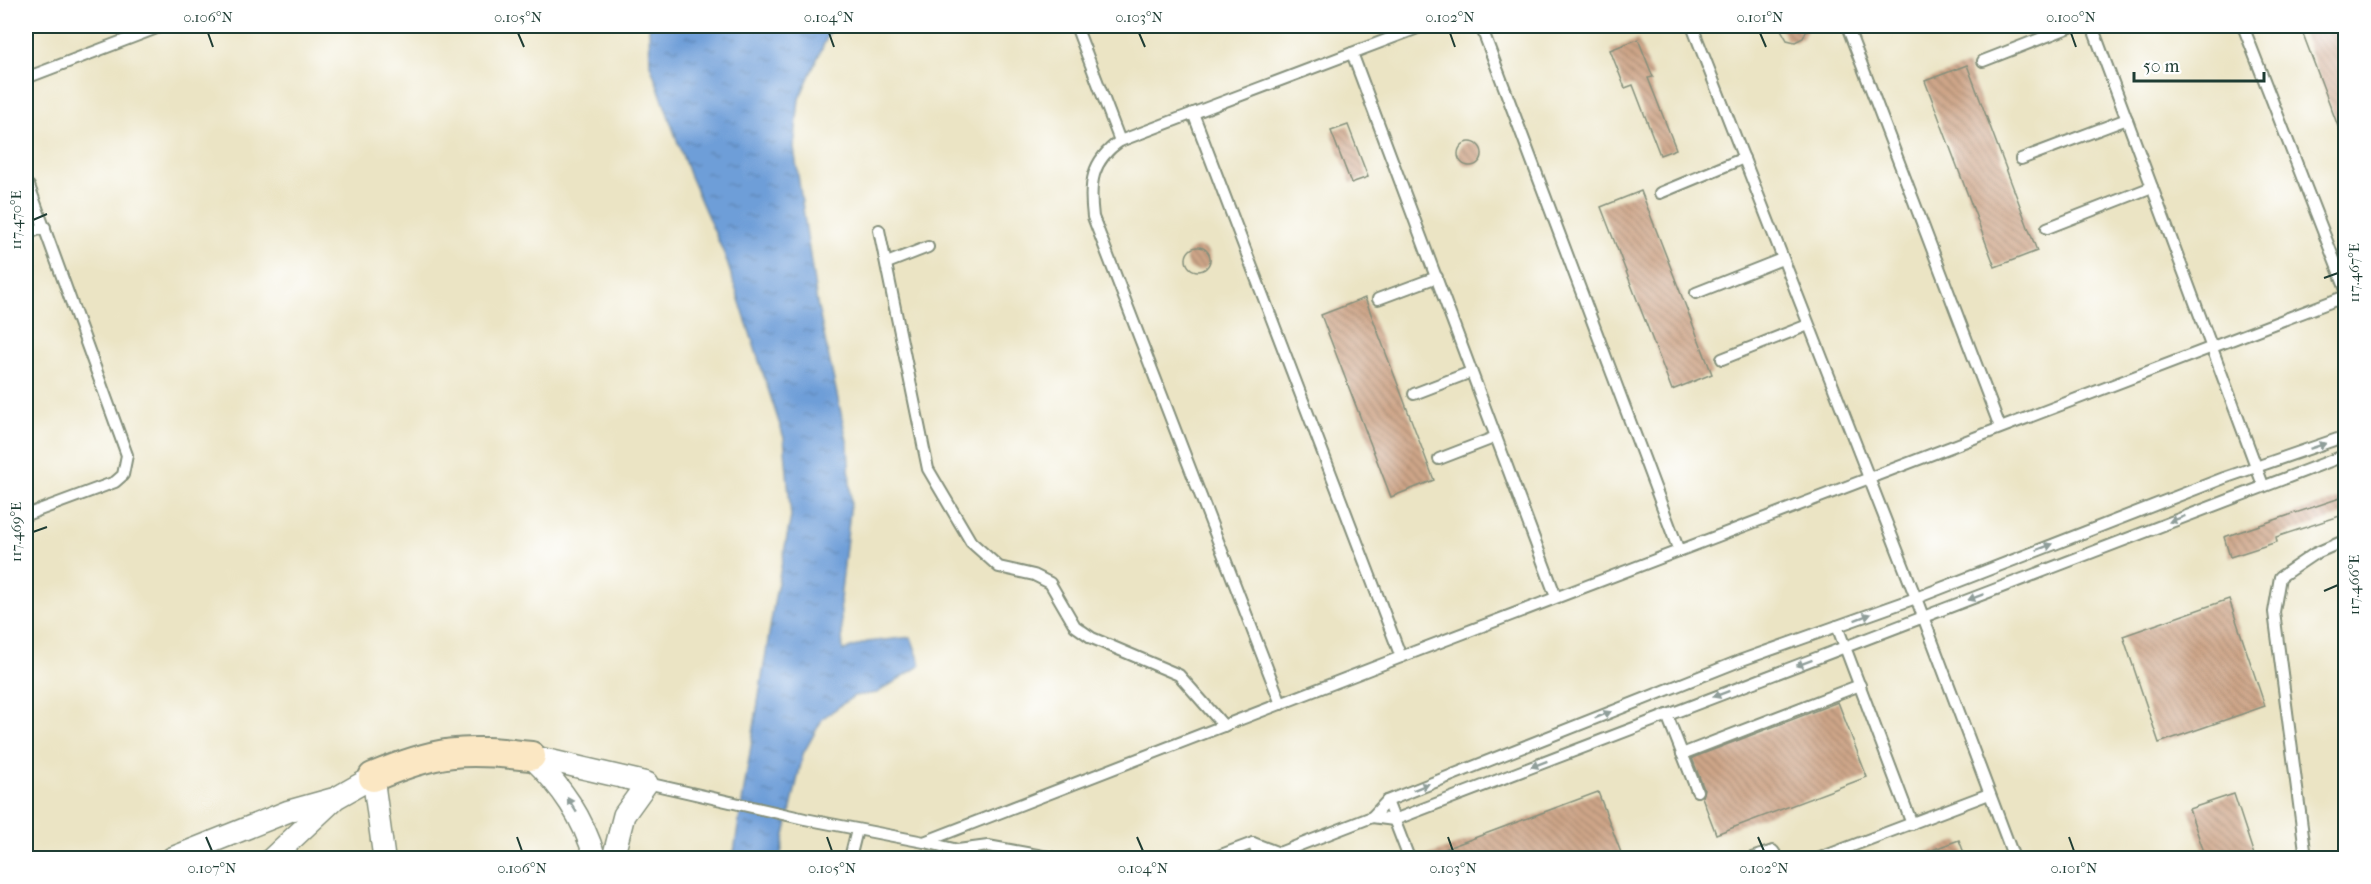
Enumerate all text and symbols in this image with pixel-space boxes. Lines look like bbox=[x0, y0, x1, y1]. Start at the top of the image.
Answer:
text: 0.106°N bbox=[183, 8, 233, 26]
text: 0.105°N bbox=[494, 8, 543, 26]
text: 0.104°N bbox=[804, 8, 855, 26]
text: 0.103°N bbox=[1115, 8, 1163, 26]
text: 0.102°N bbox=[1425, 8, 1475, 26]
text: 0.101°N bbox=[1737, 8, 1784, 26]
text: 0.100°N bbox=[2046, 8, 2097, 26]
scale bar bbox=[2134, 45, 2264, 83]
text: 50 m bbox=[2143, 56, 2180, 77]
text: 117.470°E bbox=[7, 190, 25, 250]
text: 117.467°E bbox=[2345, 243, 2363, 303]
one-way arrow bbox=[2309, 440, 2327, 450]
text: 117.469°E bbox=[7, 502, 25, 562]
one-way arrow bbox=[2168, 515, 2186, 524]
one-way arrow bbox=[2036, 542, 2054, 552]
text: 117.466°E bbox=[2345, 555, 2363, 615]
one-way arrow bbox=[1966, 593, 1984, 603]
one-way arrow bbox=[1854, 612, 1872, 621]
one-way arrow bbox=[1795, 658, 1813, 668]
one-way arrow bbox=[1712, 690, 1730, 699]
one-way arrow bbox=[1594, 710, 1612, 720]
one-way arrow bbox=[1530, 760, 1548, 770]
one-way arrow bbox=[1413, 782, 1431, 792]
one-way arrow bbox=[567, 797, 578, 813]
text: 0.107°N bbox=[188, 859, 237, 877]
text: 0.106°N bbox=[497, 859, 547, 877]
text: 0.105°N bbox=[808, 859, 857, 877]
text: 0.104°N bbox=[1118, 859, 1169, 877]
text: 0.103°N bbox=[1429, 859, 1477, 877]
text: 0.102°N bbox=[1739, 859, 1789, 877]
text: 0.101°N bbox=[2051, 859, 2098, 877]

